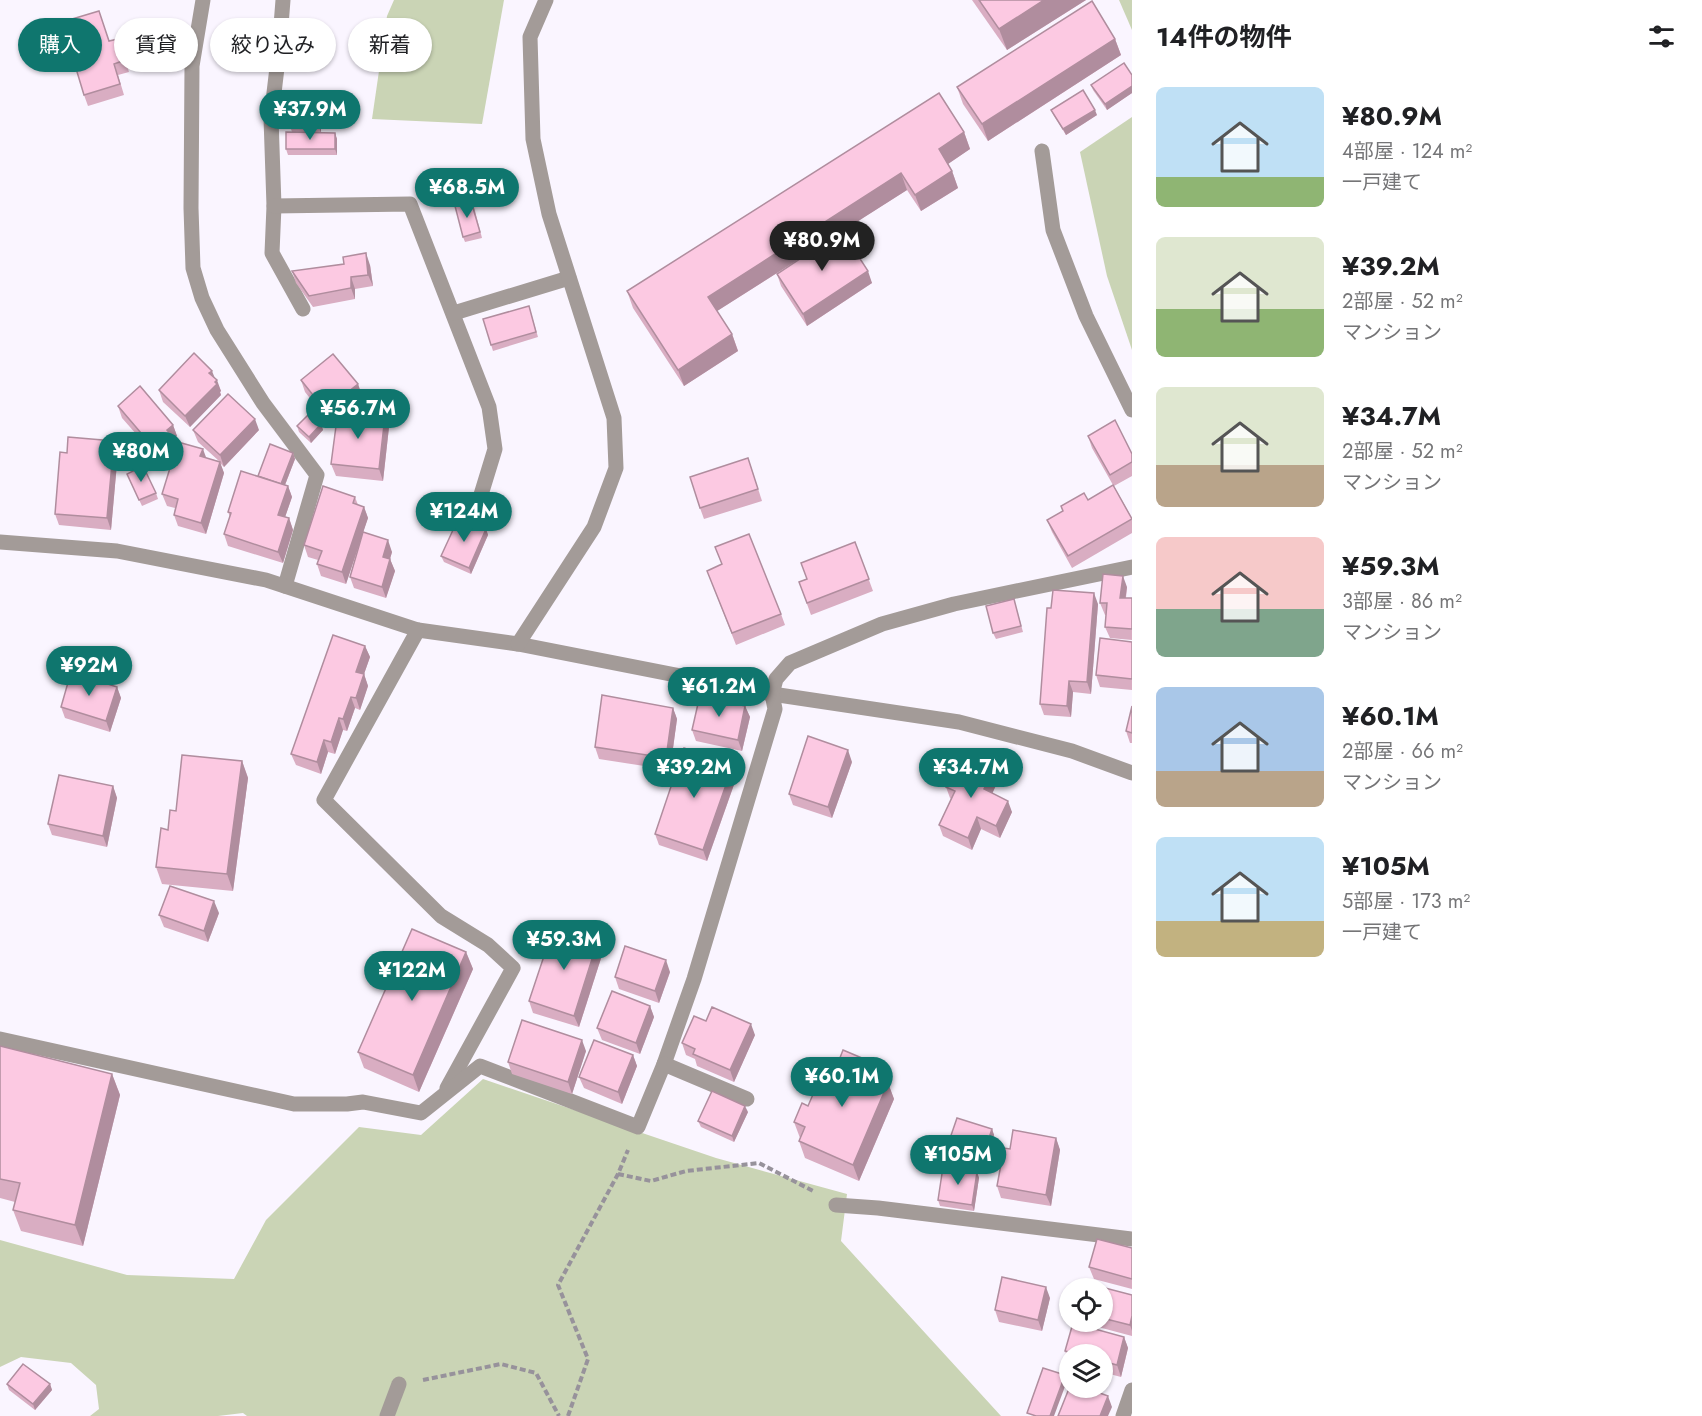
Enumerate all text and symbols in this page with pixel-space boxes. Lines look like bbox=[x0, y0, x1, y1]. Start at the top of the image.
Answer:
chip: 購入 bbox=[18, 18, 102, 72]
chip: 賃貸 bbox=[114, 18, 198, 72]
chip: 絞り込み bbox=[210, 18, 336, 72]
chip: 新着 bbox=[348, 18, 432, 72]
text: 14件の物件 bbox=[1156, 18, 1291, 56]
icon: filters bbox=[1645, 20, 1678, 53]
pin: ¥37.9M bbox=[261, 90, 359, 141]
text: ¥37.9M bbox=[273, 95, 347, 124]
text: ¥80.9M bbox=[1342, 97, 1442, 135]
icon: home bbox=[1204, 111, 1276, 183]
text: 4部屋 · 124 m² bbox=[1342, 137, 1472, 166]
pin: ¥68.5M bbox=[418, 168, 516, 219]
text: 一戸建て bbox=[1342, 168, 1422, 197]
text: ¥68.5M bbox=[429, 173, 505, 202]
pin: ¥80.9M bbox=[773, 221, 871, 272]
text: ¥80.9M bbox=[784, 226, 860, 255]
text: ¥39.2M bbox=[1342, 247, 1440, 285]
icon: home bbox=[1204, 261, 1276, 333]
text: 2部屋 · 52 m² bbox=[1342, 287, 1463, 316]
text: マンション bbox=[1342, 318, 1442, 347]
pin: ¥56.7M bbox=[309, 389, 407, 440]
text: ¥56.7M bbox=[320, 394, 396, 423]
text: ¥34.7M bbox=[1342, 397, 1441, 435]
icon: home bbox=[1204, 411, 1276, 483]
pin: ¥80M bbox=[105, 432, 177, 483]
text: ¥80M bbox=[113, 437, 169, 466]
text: 2部屋 · 52 m² bbox=[1342, 437, 1463, 466]
text: マンション bbox=[1342, 468, 1442, 497]
pin: ¥124M bbox=[422, 492, 506, 543]
text: ¥124M bbox=[430, 497, 498, 526]
text: ¥59.3M bbox=[1342, 547, 1439, 585]
icon: home bbox=[1204, 561, 1276, 633]
text: 3部屋 · 86 m² bbox=[1342, 587, 1462, 616]
text: マンション bbox=[1342, 618, 1442, 647]
pin: ¥92M bbox=[53, 646, 125, 697]
text: ¥92M bbox=[60, 651, 118, 680]
pin: ¥61.2M bbox=[670, 667, 768, 718]
text: ¥61.2M bbox=[682, 672, 756, 701]
text: ¥60.1M bbox=[1342, 697, 1439, 735]
icon: home bbox=[1204, 711, 1276, 783]
text: 2部屋 · 66 m² bbox=[1342, 737, 1463, 766]
pin: ¥39.2M bbox=[645, 748, 743, 799]
pin: ¥34.7M bbox=[922, 748, 1020, 799]
text: ¥39.2M bbox=[656, 753, 732, 782]
text: ¥34.7M bbox=[933, 753, 1009, 782]
text: マンション bbox=[1342, 768, 1442, 797]
text: ¥105M bbox=[1342, 847, 1430, 885]
icon: home bbox=[1204, 861, 1276, 933]
text: 5部屋 · 173 m² bbox=[1342, 887, 1470, 916]
text: 一戸建て bbox=[1342, 918, 1422, 947]
pin: ¥59.3M bbox=[515, 920, 613, 971]
text: ¥59.3M bbox=[527, 925, 601, 954]
pin: ¥122M bbox=[370, 951, 454, 1002]
text: ¥122M bbox=[378, 956, 446, 985]
pin: ¥60.1M bbox=[793, 1057, 891, 1108]
text: ¥60.1M bbox=[805, 1062, 879, 1091]
pin: ¥105M bbox=[916, 1135, 1000, 1186]
text: ¥105M bbox=[924, 1140, 992, 1169]
map controls bbox=[1059, 1278, 1113, 1398]
button: locate bbox=[1059, 1278, 1113, 1332]
button: layers bbox=[1059, 1344, 1113, 1398]

